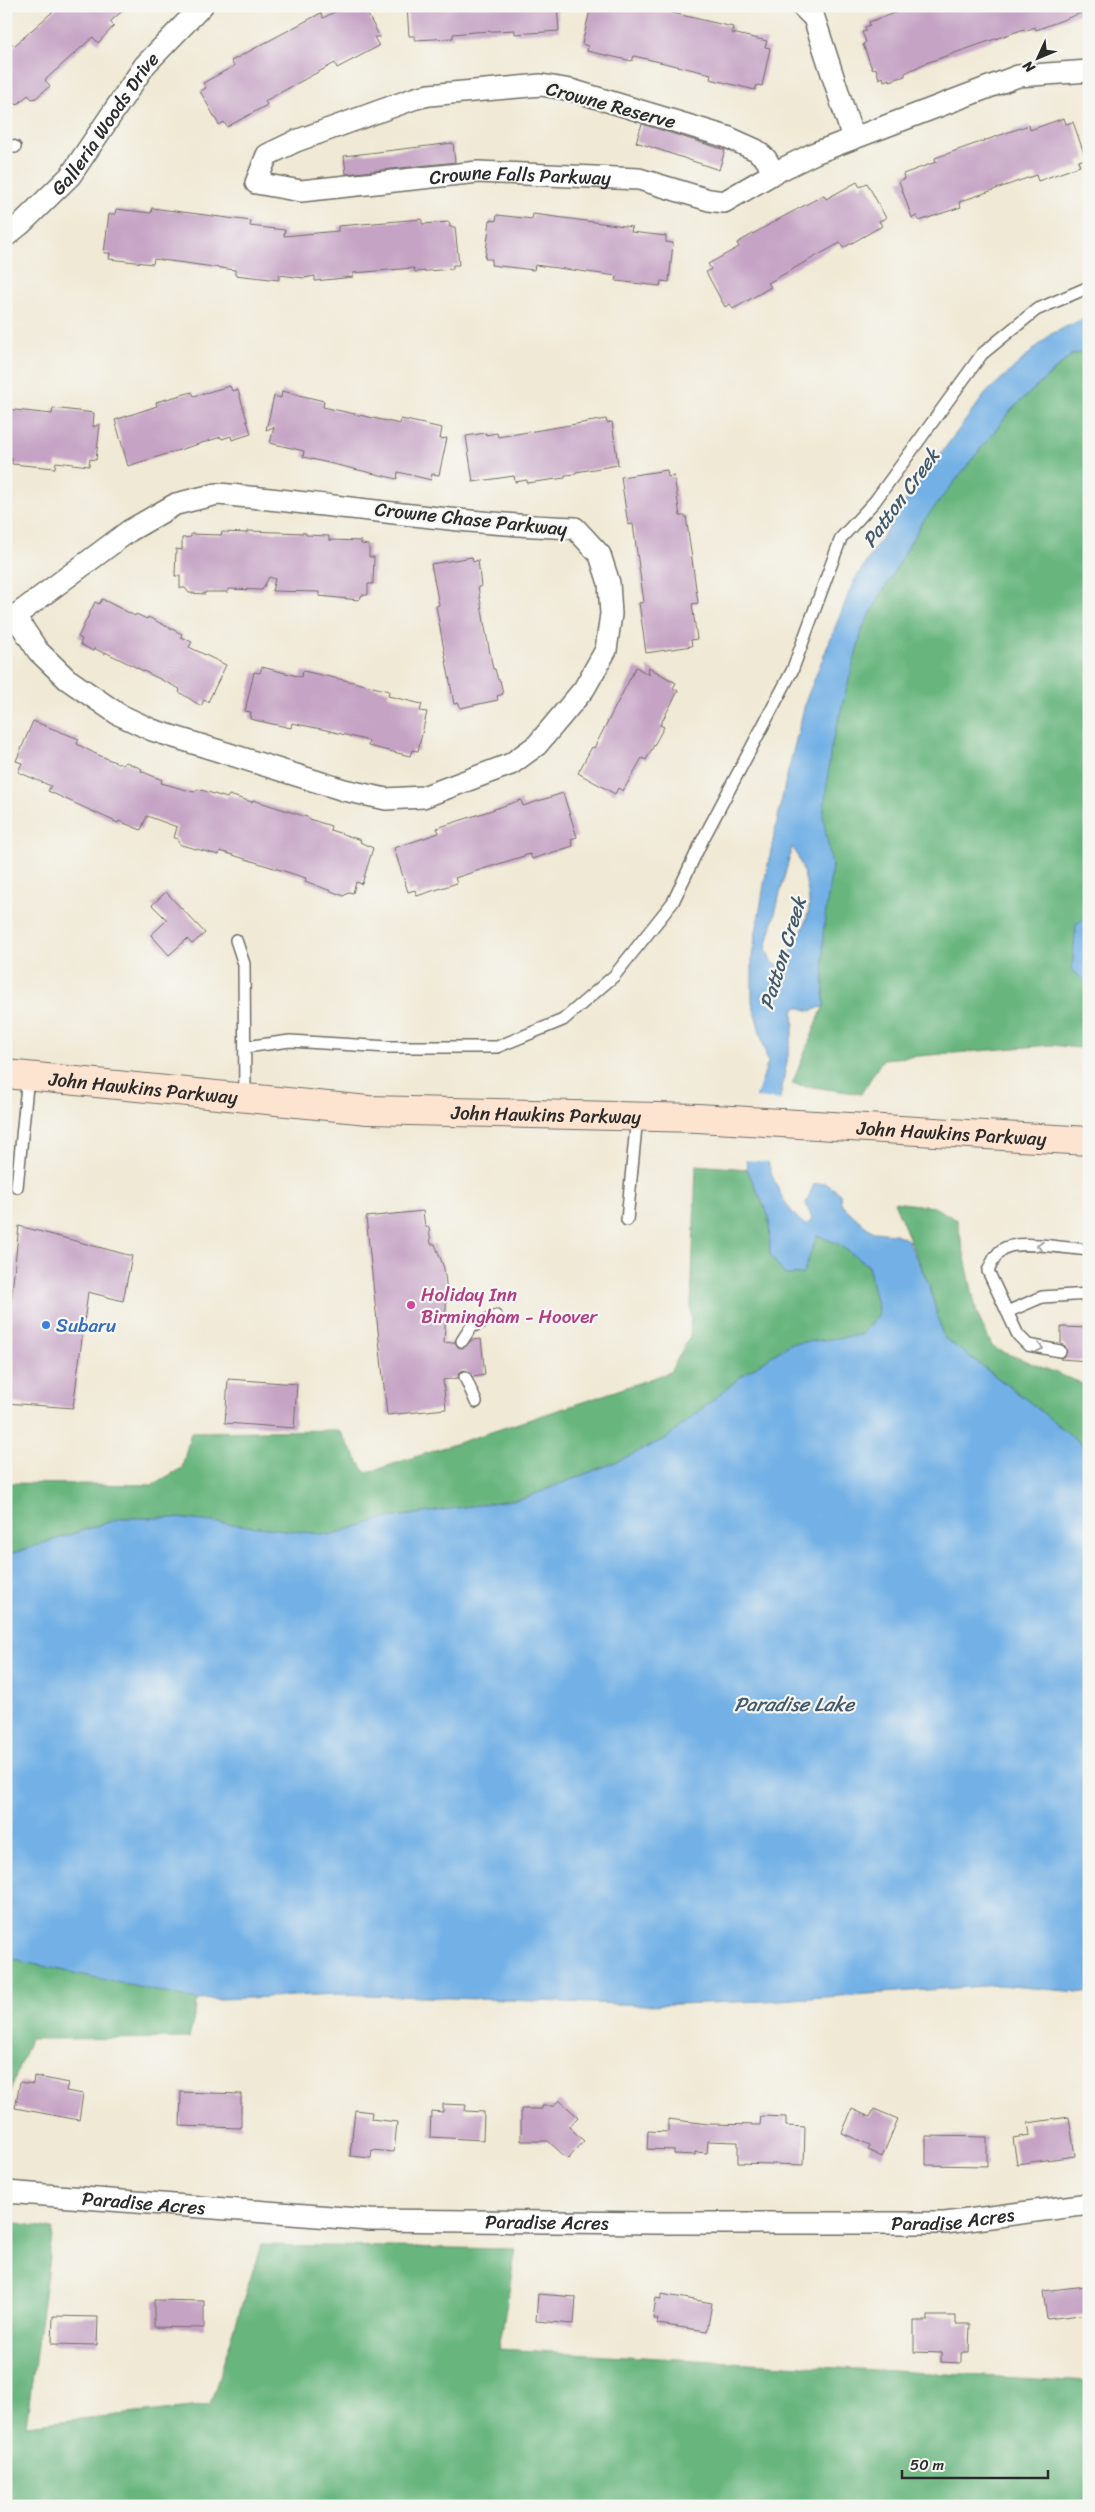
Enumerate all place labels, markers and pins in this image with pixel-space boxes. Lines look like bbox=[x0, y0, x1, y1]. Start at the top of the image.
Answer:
place label: Holiday Inn Birmingham - Hoover bbox=[421, 1278, 598, 1333]
marker: Holiday Inn Birmingham - Hoover bbox=[405, 1299, 417, 1311]
place label: Subaru bbox=[56, 1309, 116, 1342]
marker: Subaru bbox=[40, 1319, 52, 1331]

